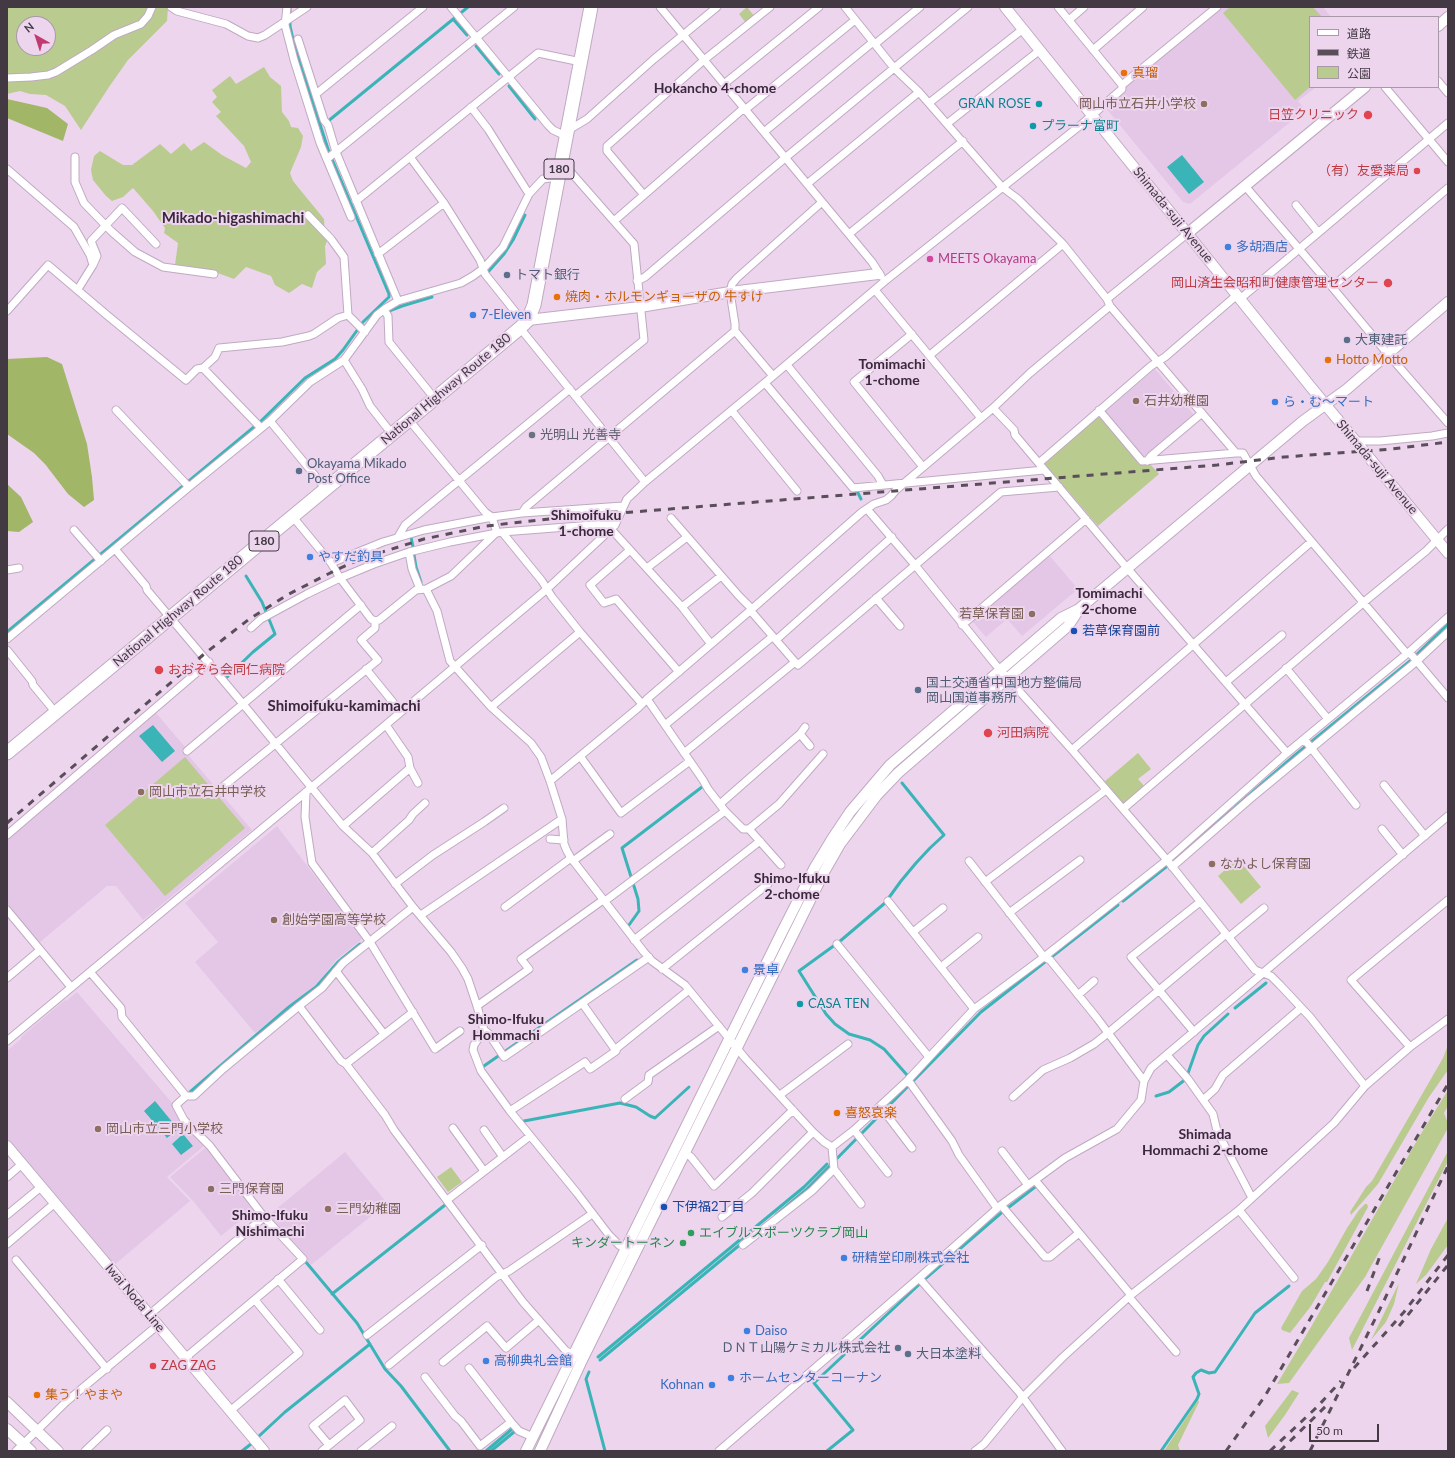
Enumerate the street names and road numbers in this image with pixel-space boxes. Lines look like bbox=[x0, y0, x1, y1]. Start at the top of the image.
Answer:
road number: 180 bbox=[544, 159, 574, 179]
street label: Shimada-suji Avenue bbox=[1130, 164, 1216, 266]
street label: National Highway Route 180 bbox=[378, 330, 514, 448]
street label: Shimada-suji Avenue bbox=[1333, 417, 1421, 517]
road number: 180 bbox=[249, 531, 279, 551]
street label: National Highway Route 180 bbox=[110, 552, 246, 670]
street label: Iwai Noda Line bbox=[102, 1261, 168, 1335]

